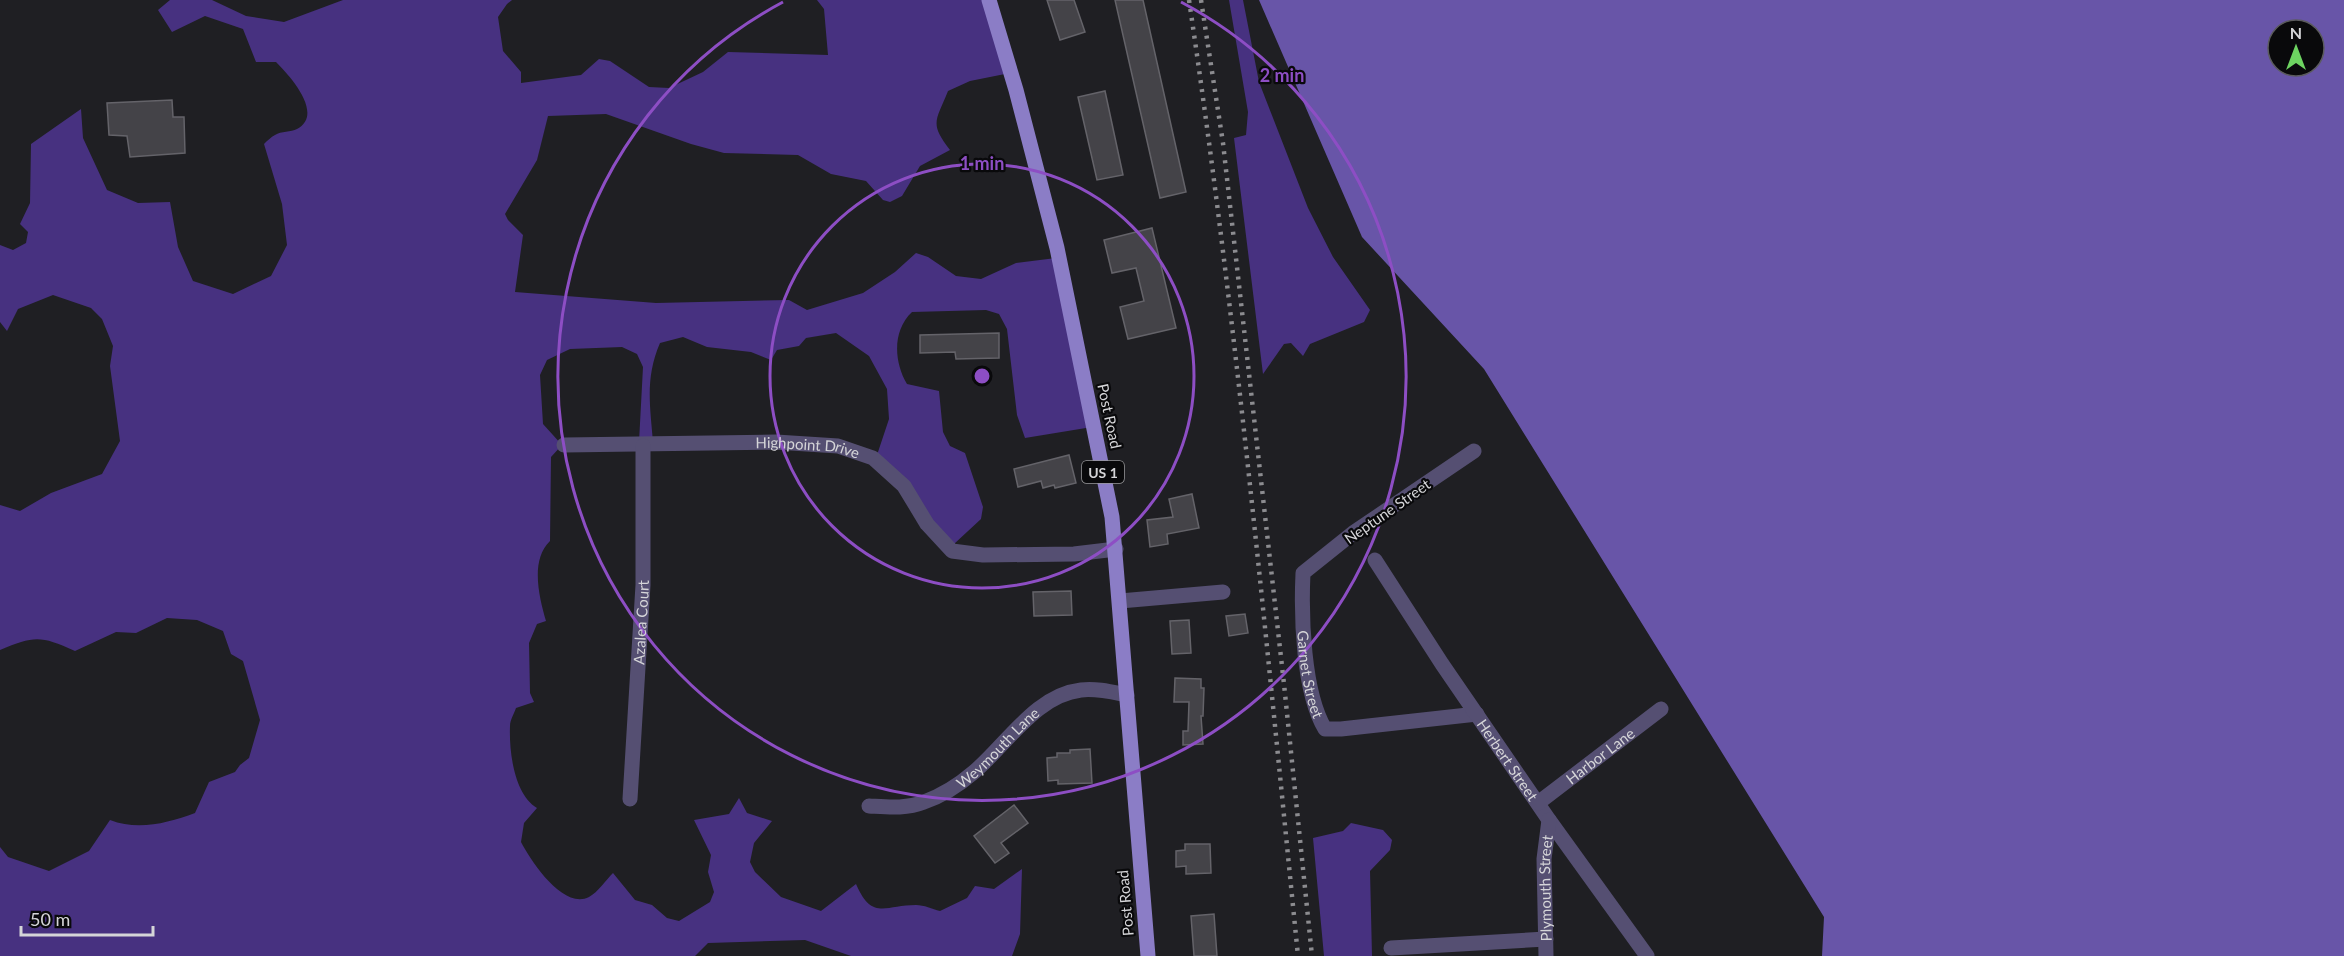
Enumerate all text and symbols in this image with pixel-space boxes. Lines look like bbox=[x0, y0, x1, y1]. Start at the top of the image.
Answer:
north arrow bbox=[2266, 18, 2326, 78]
text: N bbox=[2290, 23, 2302, 42]
text: 2 min bbox=[1260, 64, 1304, 86]
text: 1 min bbox=[960, 152, 1004, 174]
centre of rings bbox=[972, 366, 992, 386]
street label: Post Road bbox=[1094, 382, 1126, 450]
street label: Highpoint Drive bbox=[755, 433, 862, 462]
road number: US 1 bbox=[1082, 461, 1124, 483]
street label: Neptune Street bbox=[1341, 474, 1434, 547]
street label: Azalea Court bbox=[629, 579, 652, 665]
street label: Garnet Street bbox=[1294, 630, 1328, 721]
street label: Weymouth Lane bbox=[953, 703, 1043, 792]
street label: Herbert Street bbox=[1473, 716, 1542, 805]
street label: Harbor Lane bbox=[1562, 724, 1638, 788]
street label: Plymouth Street bbox=[1535, 833, 1556, 942]
street label: Post Road bbox=[1113, 869, 1137, 937]
scale bar bbox=[21, 899, 153, 937]
text: 50 m bbox=[30, 908, 70, 930]

